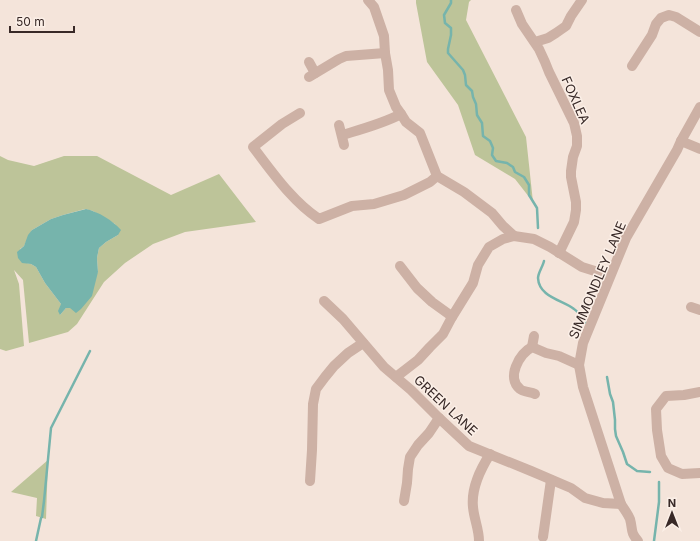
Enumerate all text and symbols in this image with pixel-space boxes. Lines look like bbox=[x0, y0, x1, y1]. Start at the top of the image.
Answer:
scale bar bbox=[10, 8, 74, 34]
text: 50 m bbox=[16, 14, 45, 29]
street label: FOXLEA bbox=[558, 74, 594, 126]
street label: SIMMONDLEY LANE bbox=[565, 219, 629, 341]
street label: GREEN LANE bbox=[411, 372, 481, 438]
north arrow bbox=[652, 493, 692, 533]
text: N bbox=[668, 496, 676, 510]

